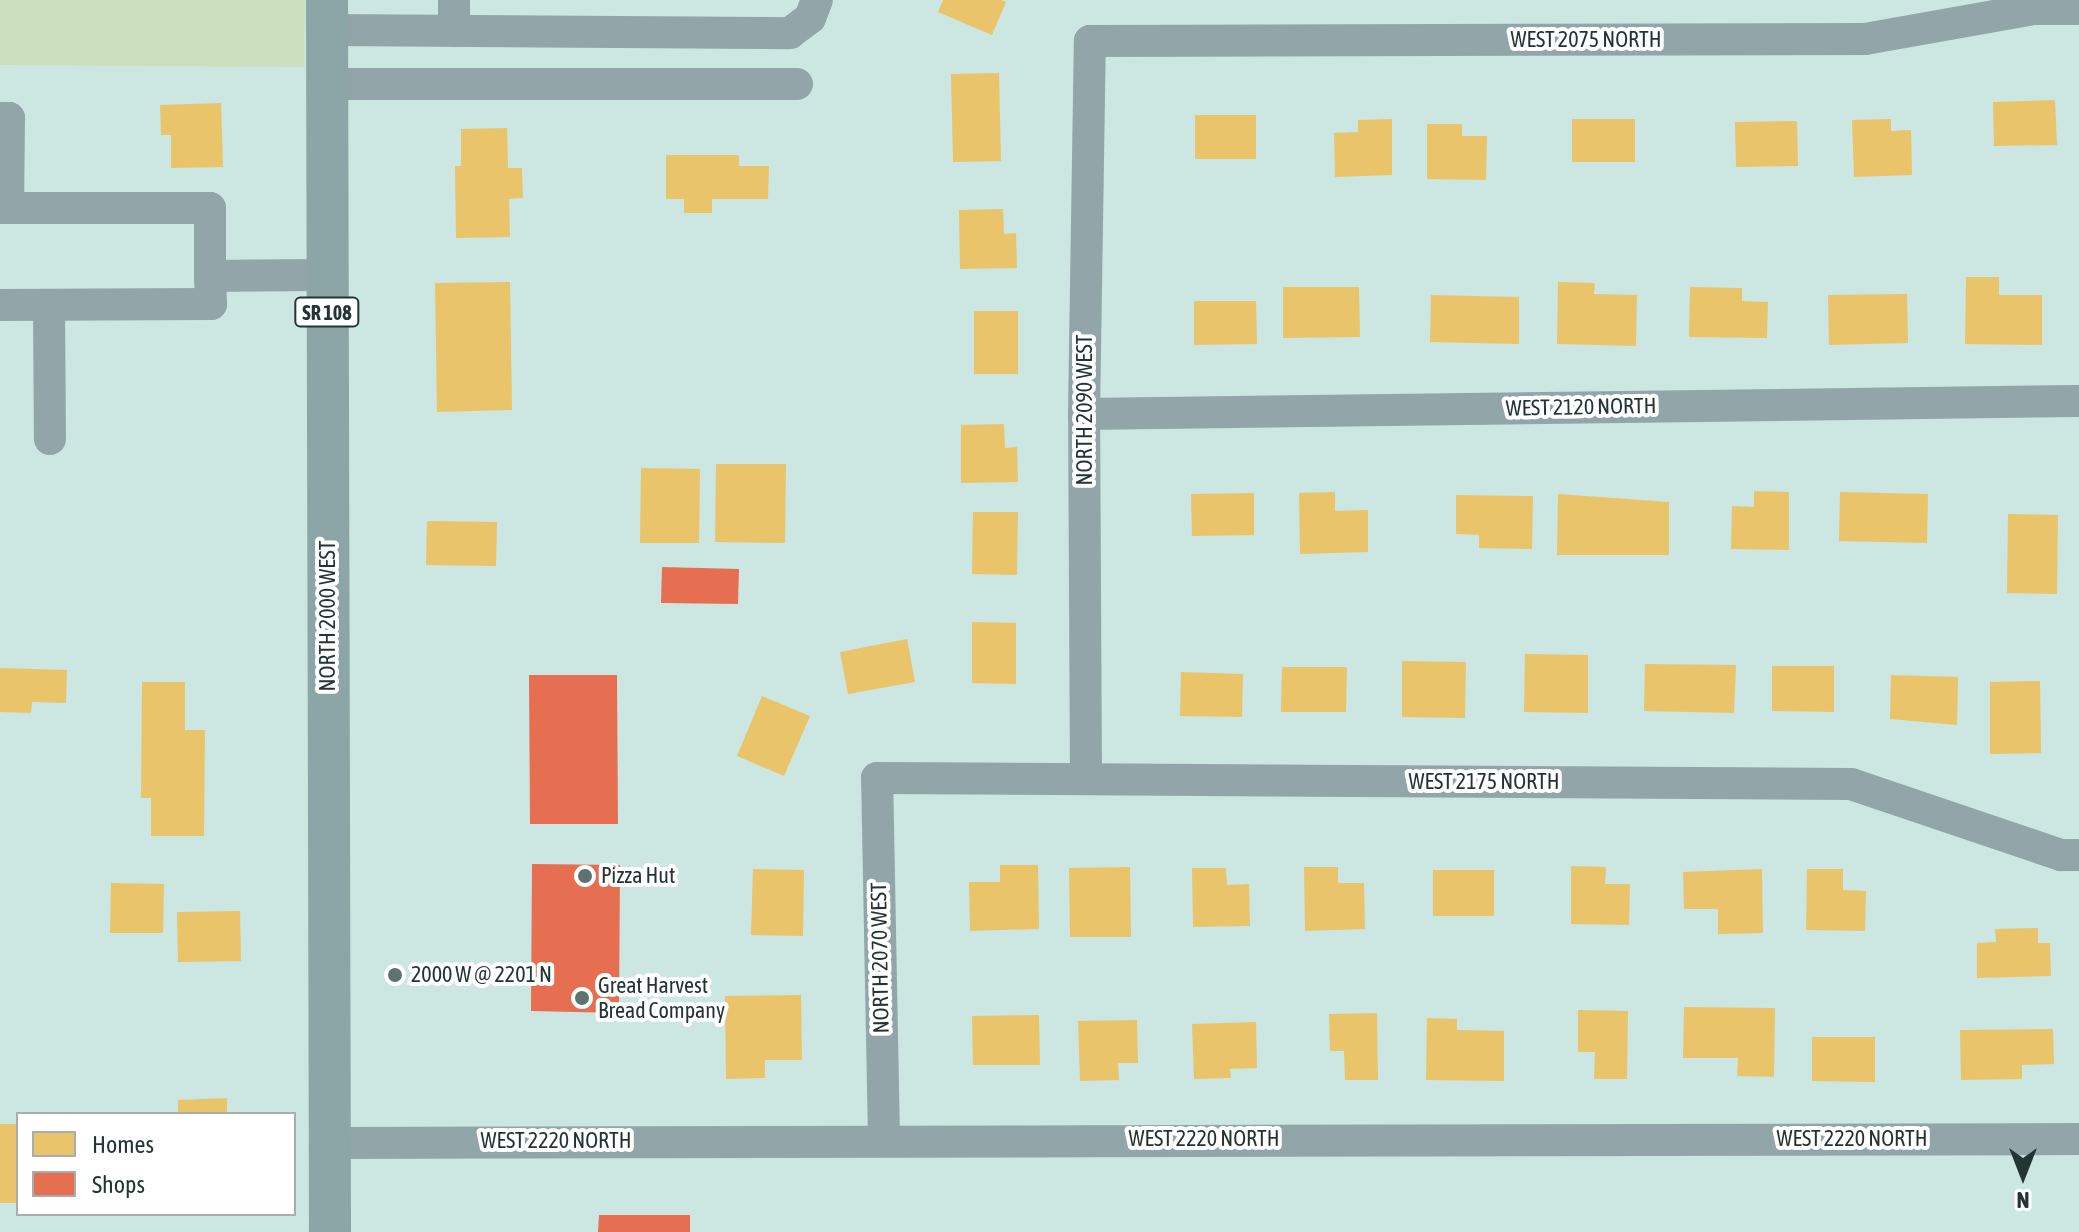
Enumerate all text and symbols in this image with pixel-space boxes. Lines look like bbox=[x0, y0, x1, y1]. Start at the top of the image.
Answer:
street label: WEST 2075 NORTH bbox=[1511, 27, 1661, 53]
road number: SR 108 bbox=[293, 296, 361, 328]
street label: NORTH 2090 WEST bbox=[1072, 335, 1098, 485]
street label: WEST 2120 NORTH bbox=[1505, 392, 1657, 422]
street label: NORTH 2000 WEST bbox=[315, 541, 341, 691]
street label: WEST 2175 NORTH bbox=[1409, 769, 1559, 795]
place label: Pizza Hut bbox=[601, 863, 675, 889]
marker: Pizza Hut bbox=[576, 867, 594, 885]
street label: NORTH 2070 WEST bbox=[865, 882, 895, 1034]
place label: 2000 W @ 2201 N bbox=[411, 962, 552, 988]
marker: 2000 W @ 2201 N bbox=[386, 966, 404, 984]
place label: Great Harvest Bread Company bbox=[598, 972, 725, 1024]
marker: Great Harvest Bread Company bbox=[573, 989, 591, 1007]
legend bbox=[16, 1112, 296, 1216]
street label: WEST 2220 NORTH bbox=[1129, 1126, 1279, 1152]
street label: WEST 2220 NORTH bbox=[1777, 1126, 1927, 1152]
street label: WEST 2220 NORTH bbox=[481, 1128, 631, 1154]
text: Homes bbox=[92, 1131, 154, 1158]
north arrow bbox=[1983, 1136, 2063, 1216]
text: Shops bbox=[92, 1171, 145, 1198]
text: N bbox=[2017, 1187, 2030, 1213]

